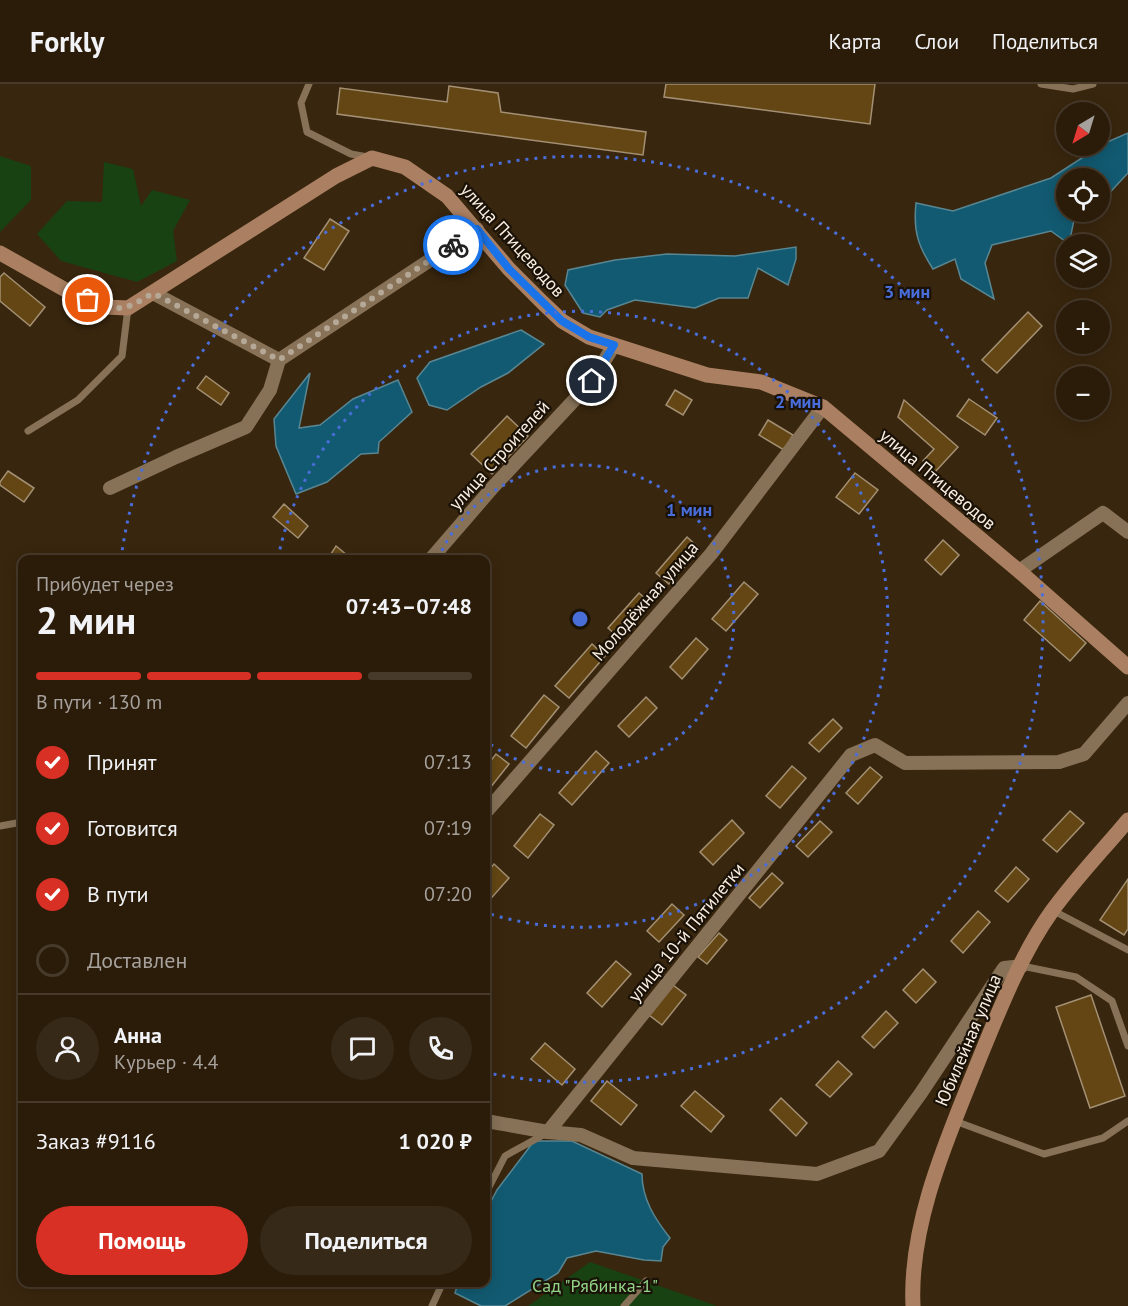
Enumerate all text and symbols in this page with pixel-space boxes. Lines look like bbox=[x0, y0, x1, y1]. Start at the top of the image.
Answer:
text: Forkly bbox=[30, 23, 104, 60]
text: Карта bbox=[828, 28, 881, 55]
text: Слои bbox=[914, 28, 959, 55]
text: Поделиться bbox=[992, 28, 1098, 55]
north arrow bbox=[1056, 102, 1110, 156]
map controls bbox=[1056, 102, 1110, 420]
button: locate bbox=[1056, 168, 1110, 222]
street label: улица Птицеводов bbox=[456, 178, 570, 302]
courier bbox=[423, 215, 483, 275]
icon: bike bbox=[437, 229, 470, 262]
button: layers bbox=[1056, 234, 1110, 288]
pin bbox=[62, 274, 113, 325]
text: 3 мин bbox=[884, 280, 930, 303]
icon: bag bbox=[71, 283, 104, 316]
button: + bbox=[1056, 300, 1110, 354]
pin bbox=[566, 355, 617, 406]
icon: home bbox=[575, 364, 608, 397]
button: − bbox=[1056, 366, 1110, 420]
text: 2 мин bbox=[775, 390, 821, 413]
street label: улица Строителей bbox=[444, 395, 554, 515]
street label: улица Птицеводов bbox=[875, 423, 1001, 535]
text: 1 мин bbox=[666, 498, 712, 521]
street label: Молодёжная улица bbox=[587, 537, 703, 665]
text: Прибудет через bbox=[36, 571, 174, 597]
text: 07:43–07:48 bbox=[346, 592, 472, 620]
text: 2 мин bbox=[36, 594, 136, 645]
centre of rings bbox=[570, 609, 590, 629]
text: В пути · 130 m bbox=[36, 689, 162, 715]
icon: check bbox=[36, 746, 69, 779]
text: Принят bbox=[87, 748, 157, 776]
text: 07:13 bbox=[424, 749, 472, 775]
icon: check bbox=[36, 812, 69, 845]
text: Готовится bbox=[87, 814, 178, 842]
text: 07:19 bbox=[424, 815, 472, 841]
street label: улица 10-й Пятилетки bbox=[623, 858, 749, 1006]
icon: check bbox=[36, 878, 69, 911]
text: В пути bbox=[87, 880, 149, 908]
text: 07:20 bbox=[424, 881, 472, 907]
text: Доставлен bbox=[87, 946, 187, 974]
street label: Юбилейная улица bbox=[930, 970, 1006, 1110]
button: person bbox=[36, 1017, 99, 1080]
button: chat bbox=[331, 1017, 394, 1080]
button: phone bbox=[409, 1017, 472, 1080]
text: Анна bbox=[114, 1021, 162, 1049]
text: Курьер · 4.4 bbox=[114, 1049, 218, 1075]
text: Заказ #9116 bbox=[36, 1127, 156, 1155]
text: 1 020 ₽ bbox=[398, 1127, 472, 1155]
button: Помощь bbox=[36, 1206, 248, 1275]
button: Поделиться bbox=[260, 1206, 472, 1275]
park label: Сад "Рябинка-1" bbox=[532, 1274, 658, 1297]

